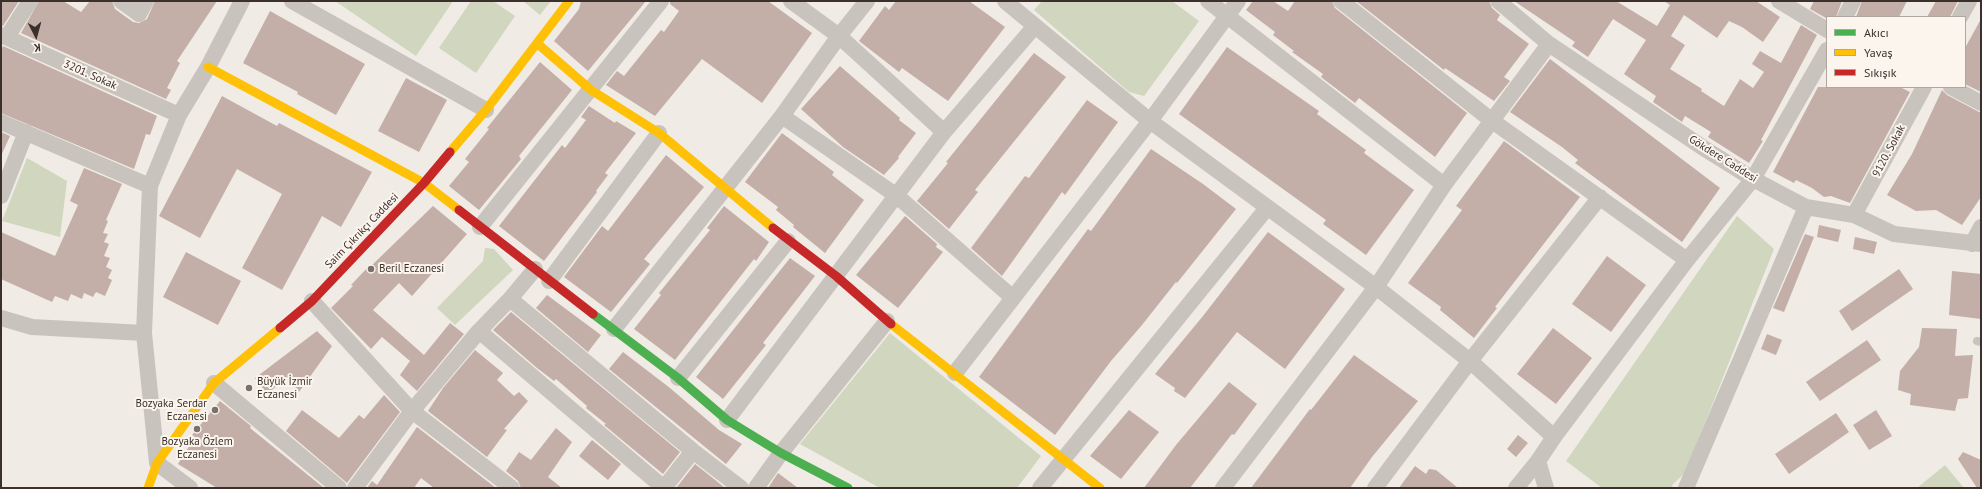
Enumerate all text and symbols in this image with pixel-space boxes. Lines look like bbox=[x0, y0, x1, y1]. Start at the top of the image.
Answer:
north arrow bbox=[16, 16, 56, 56]
legend bbox=[1826, 16, 1966, 88]
text: Akıcı bbox=[1864, 25, 1889, 40]
text: K bbox=[33, 41, 41, 55]
text: Yavaş bbox=[1864, 45, 1893, 60]
street label: 3201. Sokak bbox=[61, 57, 119, 93]
text: Sıkışık bbox=[1864, 65, 1897, 80]
street label: 9120. Sokak bbox=[1870, 123, 1908, 179]
street label: Gökdere Caddesi bbox=[1686, 133, 1760, 185]
street label: Saim Çıkrıkçı Caddesi bbox=[323, 191, 401, 271]
place label: Beril Eczanesi bbox=[379, 262, 444, 276]
marker: Beril Eczanesi bbox=[366, 264, 376, 274]
place label: Büyük İzmir Eczanesi bbox=[257, 375, 312, 401]
marker: Büyük İzmir Eczanesi bbox=[244, 383, 254, 393]
place label: Bozyaka Serdar Eczanesi bbox=[136, 397, 207, 423]
marker: Bozyaka Serdar Eczanesi bbox=[210, 405, 220, 415]
marker: Bozyaka Özlem Eczanesi bbox=[192, 424, 202, 434]
place label: Bozyaka Özlem Eczanesi bbox=[161, 435, 233, 461]

